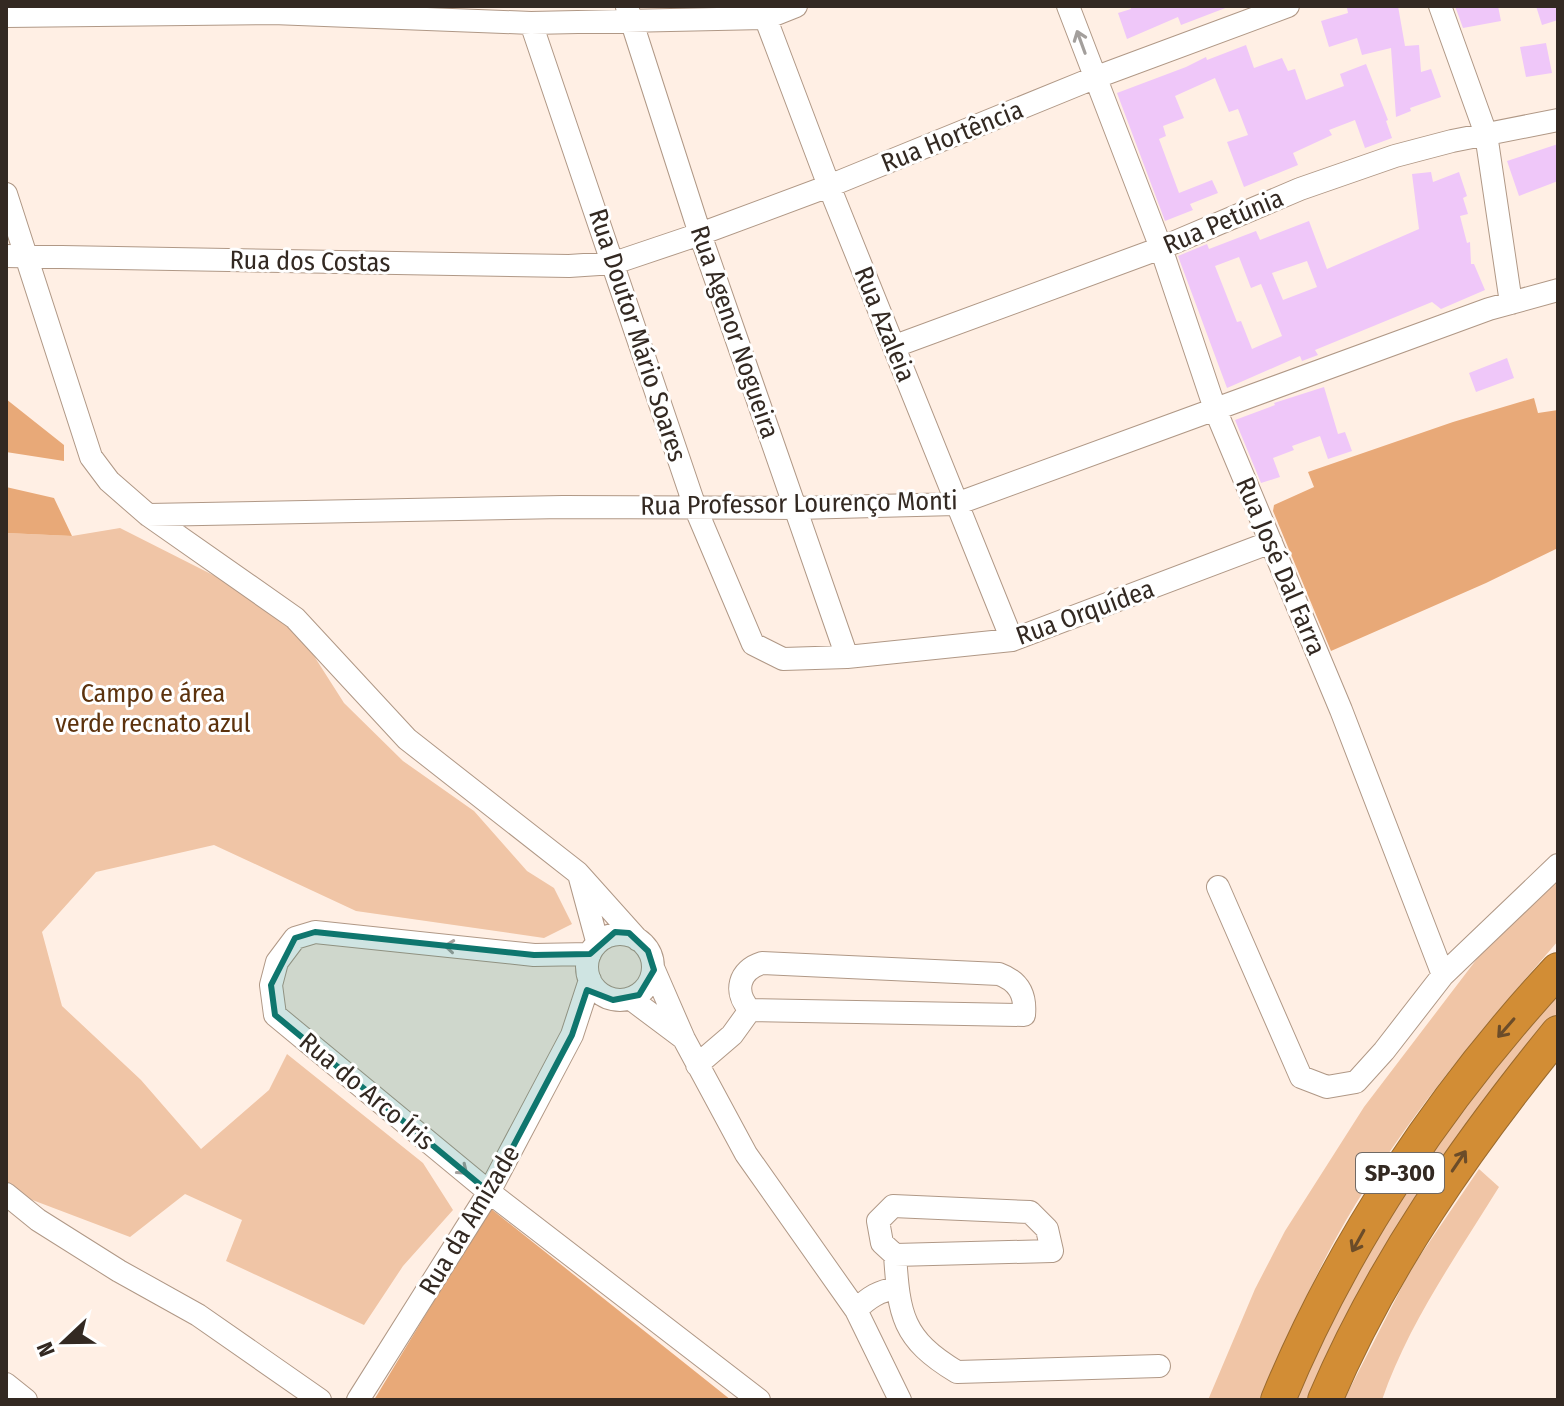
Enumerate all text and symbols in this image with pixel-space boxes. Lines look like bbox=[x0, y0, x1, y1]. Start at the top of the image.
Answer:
one-way arrow bbox=[1073, 30, 1087, 55]
street label: Rua Hortência bbox=[877, 94, 1028, 179]
street label: Rua Petúnia bbox=[1159, 182, 1288, 261]
street label: Rua Doutor Mário Soares bbox=[582, 205, 693, 465]
street label: Rua Agenor Nogueira bbox=[684, 222, 785, 443]
street label: Rua dos Costas bbox=[229, 245, 391, 278]
street label: Rua Azaleia bbox=[847, 262, 922, 386]
street label: Rua José Dal Farra bbox=[1229, 473, 1332, 660]
street label: Rua Professor Lourenço Monti bbox=[640, 485, 958, 522]
street label: Rua Orquídea bbox=[1012, 573, 1158, 652]
park label: Campo e área verde recnato azul bbox=[55, 678, 251, 739]
one-way arrow bbox=[443, 939, 470, 954]
one-way arrow bbox=[1497, 1018, 1515, 1038]
street label: Rua do Arco Íris bbox=[293, 1026, 440, 1157]
street label: Rua da Amizade bbox=[413, 1140, 526, 1301]
one-way arrow bbox=[1451, 1151, 1467, 1173]
road number: SP-300 bbox=[1356, 1153, 1444, 1193]
one-way arrow bbox=[447, 1157, 468, 1175]
one-way arrow bbox=[1349, 1229, 1365, 1253]
north arrow bbox=[24, 1302, 104, 1382]
text: N bbox=[31, 1338, 61, 1360]

